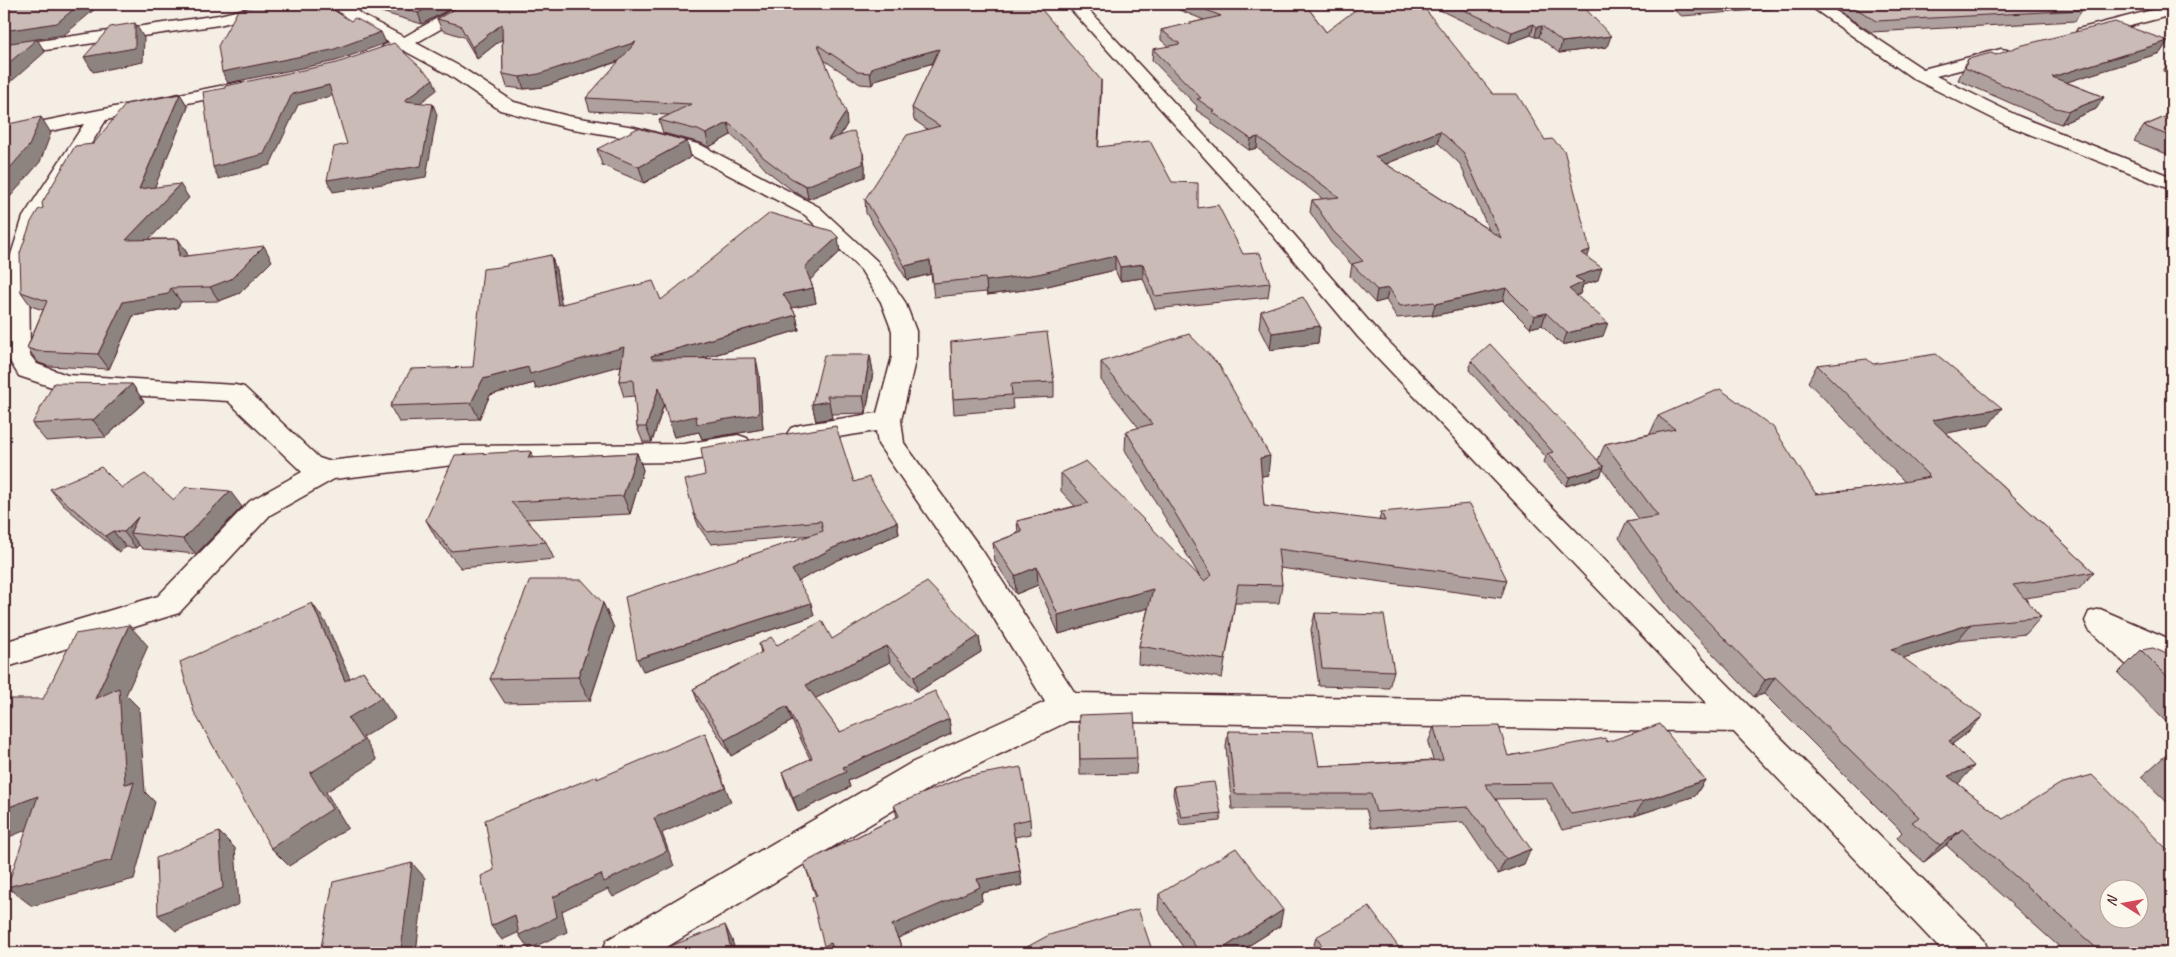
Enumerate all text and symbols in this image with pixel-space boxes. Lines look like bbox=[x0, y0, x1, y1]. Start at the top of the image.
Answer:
north arrow bbox=[2098, 880, 2148, 930]
text: N bbox=[2103, 893, 2121, 907]

